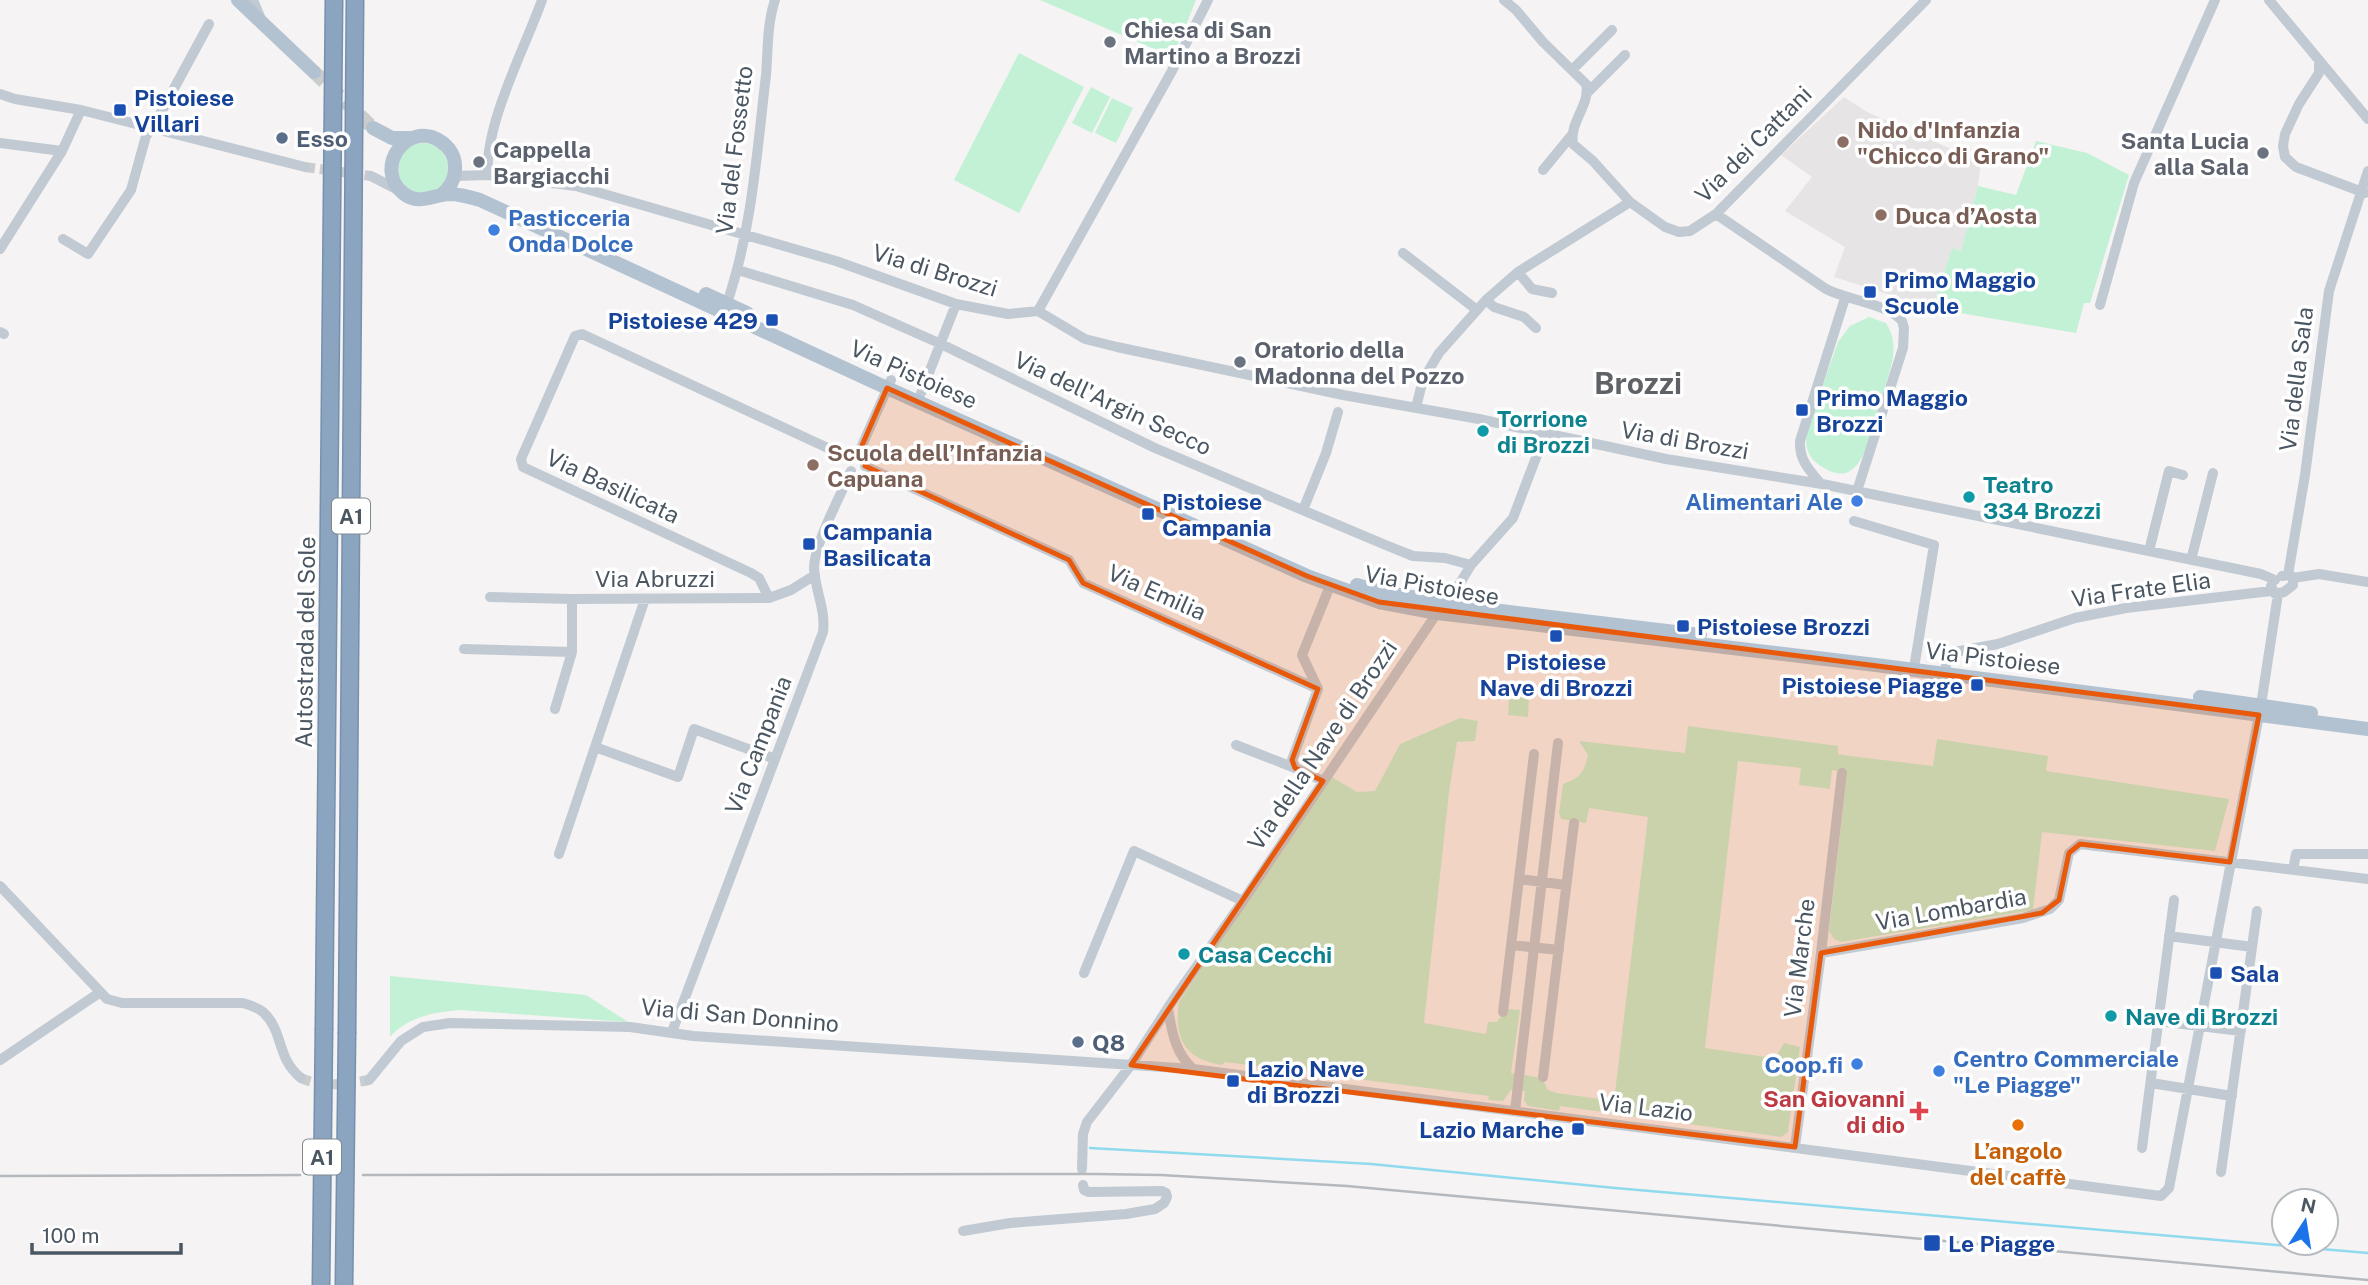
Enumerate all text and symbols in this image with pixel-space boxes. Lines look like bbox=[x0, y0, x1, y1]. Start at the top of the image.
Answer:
place label: Chiesa di San Martino a Brozzi bbox=[1124, 16, 1301, 69]
marker: Chiesa di San Martino a Brozzi bbox=[1102, 34, 1118, 50]
street label: Via del Fossetto bbox=[710, 64, 758, 236]
street label: Via dei Cattani bbox=[1689, 80, 1817, 208]
place label: Pistoiese Villari bbox=[134, 84, 234, 137]
marker: Pistoiese Villari bbox=[112, 102, 128, 118]
place label: Nido d'Infanzia "Chicco di Grano" bbox=[1857, 116, 2049, 169]
place label: Esso bbox=[296, 125, 348, 152]
place label: Santa Lucia alla Sala bbox=[2120, 127, 2249, 180]
marker: Esso bbox=[274, 130, 290, 146]
marker: Nido d'Infanzia "Chicco di Grano" bbox=[1835, 134, 1851, 150]
place label: Cappella Bargiacchi bbox=[493, 136, 610, 189]
marker: Santa Lucia alla Sala bbox=[2255, 145, 2271, 161]
marker: Cappella Bargiacchi bbox=[471, 154, 487, 170]
place label: Duca d’Aosta bbox=[1895, 202, 2037, 229]
place label: Pasticceria Onda Dolce bbox=[508, 204, 634, 257]
marker: Duca d’Aosta bbox=[1873, 207, 1889, 223]
marker: Pasticceria Onda Dolce bbox=[486, 222, 502, 238]
street label: Via di Brozzi bbox=[869, 238, 1001, 302]
place label: Primo Maggio Scuole bbox=[1884, 266, 2036, 319]
marker: Primo Maggio Scuole bbox=[1862, 284, 1878, 300]
street label: Via della Sala bbox=[2274, 305, 2318, 453]
place label: Pistoiese 429 bbox=[608, 307, 758, 334]
marker: Pistoiese 429 bbox=[764, 312, 780, 328]
street label: Via Pistoiese bbox=[846, 334, 982, 414]
place label: Oratorio della Madonna del Pozzo bbox=[1254, 336, 1464, 389]
street label: Via dell'Argin Secco bbox=[1010, 345, 1216, 461]
marker: Oratorio della Madonna del Pozzo bbox=[1232, 354, 1248, 370]
district label: Brozzi bbox=[1594, 365, 1682, 401]
place label: Primo Maggio Brozzi bbox=[1816, 384, 1968, 437]
marker: Primo Maggio Brozzi bbox=[1794, 402, 1810, 418]
place label: Torrione di Brozzi bbox=[1497, 405, 1590, 458]
street label: Via di Brozzi bbox=[1619, 415, 1751, 465]
marker: Torrione di Brozzi bbox=[1475, 423, 1491, 439]
place label: Scuola dell’Infanzia Capuana bbox=[827, 439, 1043, 492]
street label: Via Basilicata bbox=[542, 443, 684, 529]
marker: Scuola dell’Infanzia Capuana bbox=[805, 457, 821, 473]
place label: Teatro 334 Brozzi bbox=[1983, 471, 2101, 524]
place label: Pistoiese Campania bbox=[1162, 488, 1272, 541]
place label: Alimentari Ale bbox=[1685, 488, 1843, 515]
marker: Teatro 334 Brozzi bbox=[1961, 489, 1977, 505]
marker: Alimentari Ale bbox=[1849, 493, 1865, 509]
road number: A1 bbox=[332, 498, 370, 534]
marker: Pistoiese Campania bbox=[1140, 506, 1156, 522]
place label: Campania Basilicata bbox=[823, 518, 933, 571]
street label: Autostrada del Sole bbox=[290, 536, 320, 748]
marker: Campania Basilicata bbox=[801, 536, 817, 552]
street label: Via Emilia bbox=[1104, 558, 1210, 626]
street label: Via Pistoiese bbox=[1363, 560, 1501, 610]
street label: Via Abruzzi bbox=[595, 565, 715, 592]
street label: Via Frate Elia bbox=[2070, 566, 2212, 612]
place label: Pistoiese Brozzi bbox=[1697, 613, 1870, 640]
marker: Pistoiese Brozzi bbox=[1675, 618, 1691, 634]
marker: Pistoiese Nave di Brozzi bbox=[1548, 628, 1564, 644]
street label: Via della Nave di Brozzi bbox=[1242, 635, 1402, 855]
street label: Via Pistoiese bbox=[1924, 636, 2062, 680]
place label: Pistoiese Nave di Brozzi bbox=[1479, 648, 1633, 701]
street label: Via Campania bbox=[719, 672, 797, 818]
place label: Pistoiese Piagge bbox=[1782, 672, 1963, 699]
marker: Pistoiese Piagge bbox=[1969, 677, 1985, 693]
street label: Via Lombardia bbox=[1874, 882, 2028, 936]
street label: Via Marche bbox=[1778, 897, 1820, 1019]
place label: Casa Cecchi bbox=[1198, 941, 1332, 968]
marker: Casa Cecchi bbox=[1176, 946, 1192, 962]
place label: Sala bbox=[2230, 960, 2279, 987]
marker: Sala bbox=[2208, 965, 2224, 981]
street label: Via di San Donnino bbox=[640, 993, 840, 1037]
place label: Nave di Brozzi bbox=[2125, 1003, 2278, 1030]
marker: Nave di Brozzi bbox=[2103, 1008, 2119, 1024]
place label: Q8 bbox=[1092, 1029, 1125, 1056]
marker: Q8 bbox=[1070, 1034, 1086, 1050]
place label: Centro Commerciale "Le Piagge" bbox=[1953, 1045, 2179, 1098]
place label: Coop.fi bbox=[1765, 1051, 1843, 1078]
place label: Lazio Nave di Brozzi bbox=[1247, 1055, 1364, 1108]
marker: Coop.fi bbox=[1849, 1056, 1865, 1072]
marker: Centro Commerciale "Le Piagge" bbox=[1931, 1063, 1947, 1079]
marker: Lazio Nave di Brozzi bbox=[1225, 1073, 1241, 1089]
place label: San Giovanni di dio bbox=[1763, 1085, 1905, 1138]
street label: Via Lazio bbox=[1597, 1088, 1695, 1126]
marker: San Giovanni di dio bbox=[1911, 1103, 1927, 1119]
place label: Lazio Marche bbox=[1419, 1116, 1564, 1143]
marker: L’angolo del caffè bbox=[2010, 1117, 2026, 1133]
marker: Lazio Marche bbox=[1570, 1121, 1586, 1137]
place label: L’angolo del caffè bbox=[1970, 1137, 2066, 1190]
road number: A1 bbox=[303, 1140, 341, 1174]
north arrow bbox=[2270, 1187, 2340, 1257]
text: N bbox=[2299, 1193, 2318, 1218]
scale bar bbox=[32, 1212, 180, 1256]
text: 100 m bbox=[42, 1223, 99, 1248]
place label: Le Piagge bbox=[1948, 1230, 2055, 1257]
marker: Le Piagge bbox=[1922, 1233, 1942, 1253]

